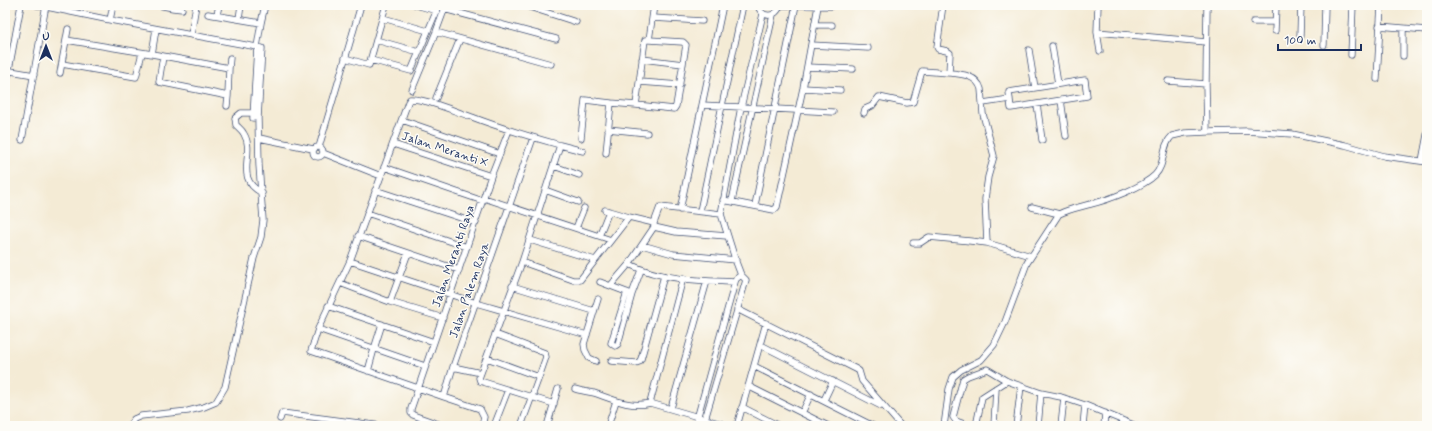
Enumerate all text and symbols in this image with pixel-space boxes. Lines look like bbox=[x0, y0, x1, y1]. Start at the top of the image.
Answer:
north arrow bbox=[26, 26, 66, 66]
scale bar bbox=[1278, 26, 1361, 52]
text: U bbox=[42, 30, 50, 44]
text: 100 m bbox=[1284, 33, 1316, 49]
street label: Jalan Meranti X bbox=[400, 128, 490, 172]
street label: Jalan Meranti Raya bbox=[429, 203, 479, 310]
street label: Jalan Palem Raya bbox=[446, 240, 494, 340]

